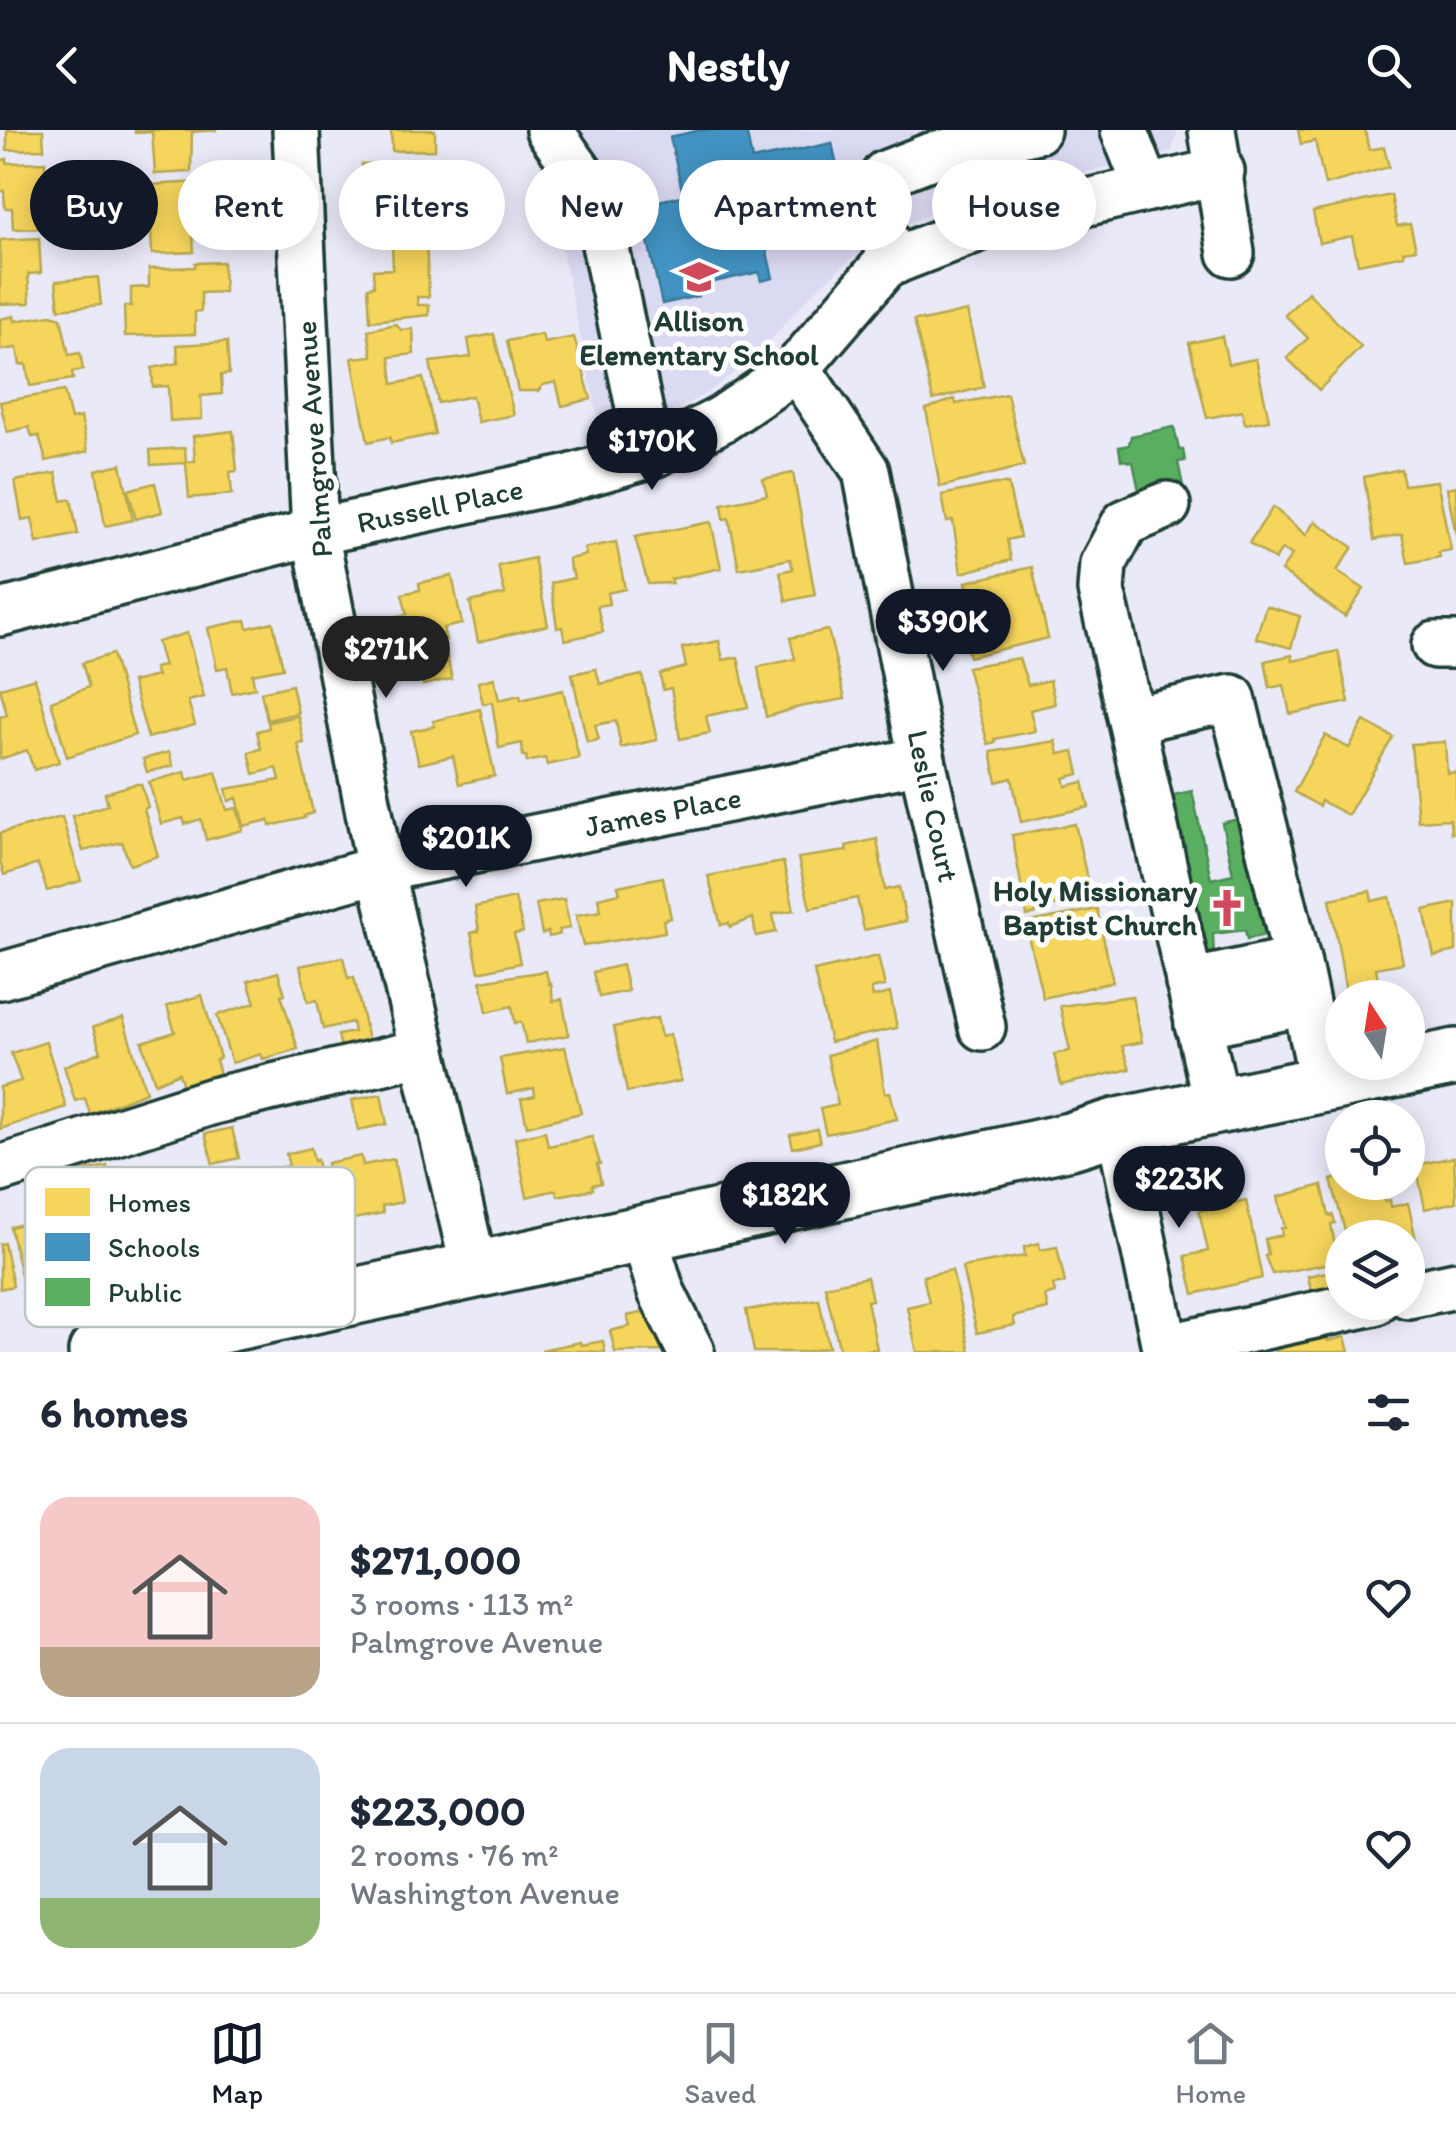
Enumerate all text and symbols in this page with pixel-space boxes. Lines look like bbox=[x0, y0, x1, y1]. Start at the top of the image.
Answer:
icon: back bbox=[40, 38, 95, 93]
text: Nestly bbox=[667, 38, 789, 92]
icon: search bbox=[1361, 38, 1416, 93]
chip: Buy bbox=[30, 160, 158, 250]
chip: Rent bbox=[178, 160, 319, 250]
chip: Filters bbox=[339, 160, 505, 250]
chip: New bbox=[525, 160, 659, 250]
chip: Apartment bbox=[679, 160, 912, 250]
chip: House bbox=[932, 160, 1096, 250]
school or university icon: Allison Elementary School bbox=[678, 256, 720, 298]
place label: Allison Elementary School bbox=[579, 302, 819, 373]
street label: Palmgrove Avenue bbox=[287, 319, 340, 559]
pin: $170K bbox=[582, 408, 722, 493]
text: $170K bbox=[608, 421, 696, 459]
street label: Russell Place bbox=[353, 470, 526, 541]
pin: $390K bbox=[873, 589, 1013, 674]
text: $390K bbox=[898, 602, 988, 640]
pin: $271K bbox=[316, 616, 456, 701]
text: $271K bbox=[344, 629, 428, 667]
street label: Leslie Court bbox=[899, 727, 968, 885]
street label: James Place bbox=[581, 778, 744, 845]
pin: $201K bbox=[396, 805, 536, 890]
text: $201K bbox=[422, 818, 510, 856]
place label: Holy Missionary Baptist Church bbox=[993, 872, 1198, 943]
church icon: Holy Missionary Baptist Church bbox=[1206, 887, 1248, 929]
north arrow bbox=[1325, 980, 1425, 1080]
map controls bbox=[1325, 980, 1425, 1320]
button: locate bbox=[1325, 1100, 1425, 1200]
pin: $223K bbox=[1109, 1146, 1249, 1231]
text: $223K bbox=[1135, 1159, 1223, 1197]
pin: $182K bbox=[715, 1162, 855, 1247]
legend bbox=[25, 1167, 355, 1327]
text: $182K bbox=[742, 1175, 828, 1213]
text: Homes bbox=[108, 1185, 191, 1219]
button: layers bbox=[1325, 1220, 1425, 1320]
text: Schools bbox=[108, 1230, 200, 1264]
text: Public bbox=[108, 1275, 182, 1309]
icon: filters bbox=[1361, 1385, 1416, 1440]
text: 6 homes bbox=[40, 1387, 188, 1438]
text: $271,000 bbox=[350, 1534, 521, 1585]
icon: home bbox=[120, 1537, 240, 1657]
icon: heart bbox=[1361, 1570, 1416, 1625]
text: 3 rooms · 113 m² bbox=[350, 1585, 573, 1623]
text: Palmgrove Avenue bbox=[350, 1623, 603, 1661]
text: $223,000 bbox=[350, 1785, 526, 1836]
icon: home bbox=[120, 1788, 240, 1908]
icon: heart bbox=[1361, 1821, 1416, 1876]
text: 2 rooms · 76 m² bbox=[350, 1836, 559, 1874]
text: Washington Avenue bbox=[350, 1874, 620, 1912]
tab: Map bbox=[210, 2016, 265, 2110]
tab: Saved bbox=[684, 2016, 756, 2110]
tab: Home bbox=[1176, 2016, 1246, 2110]

